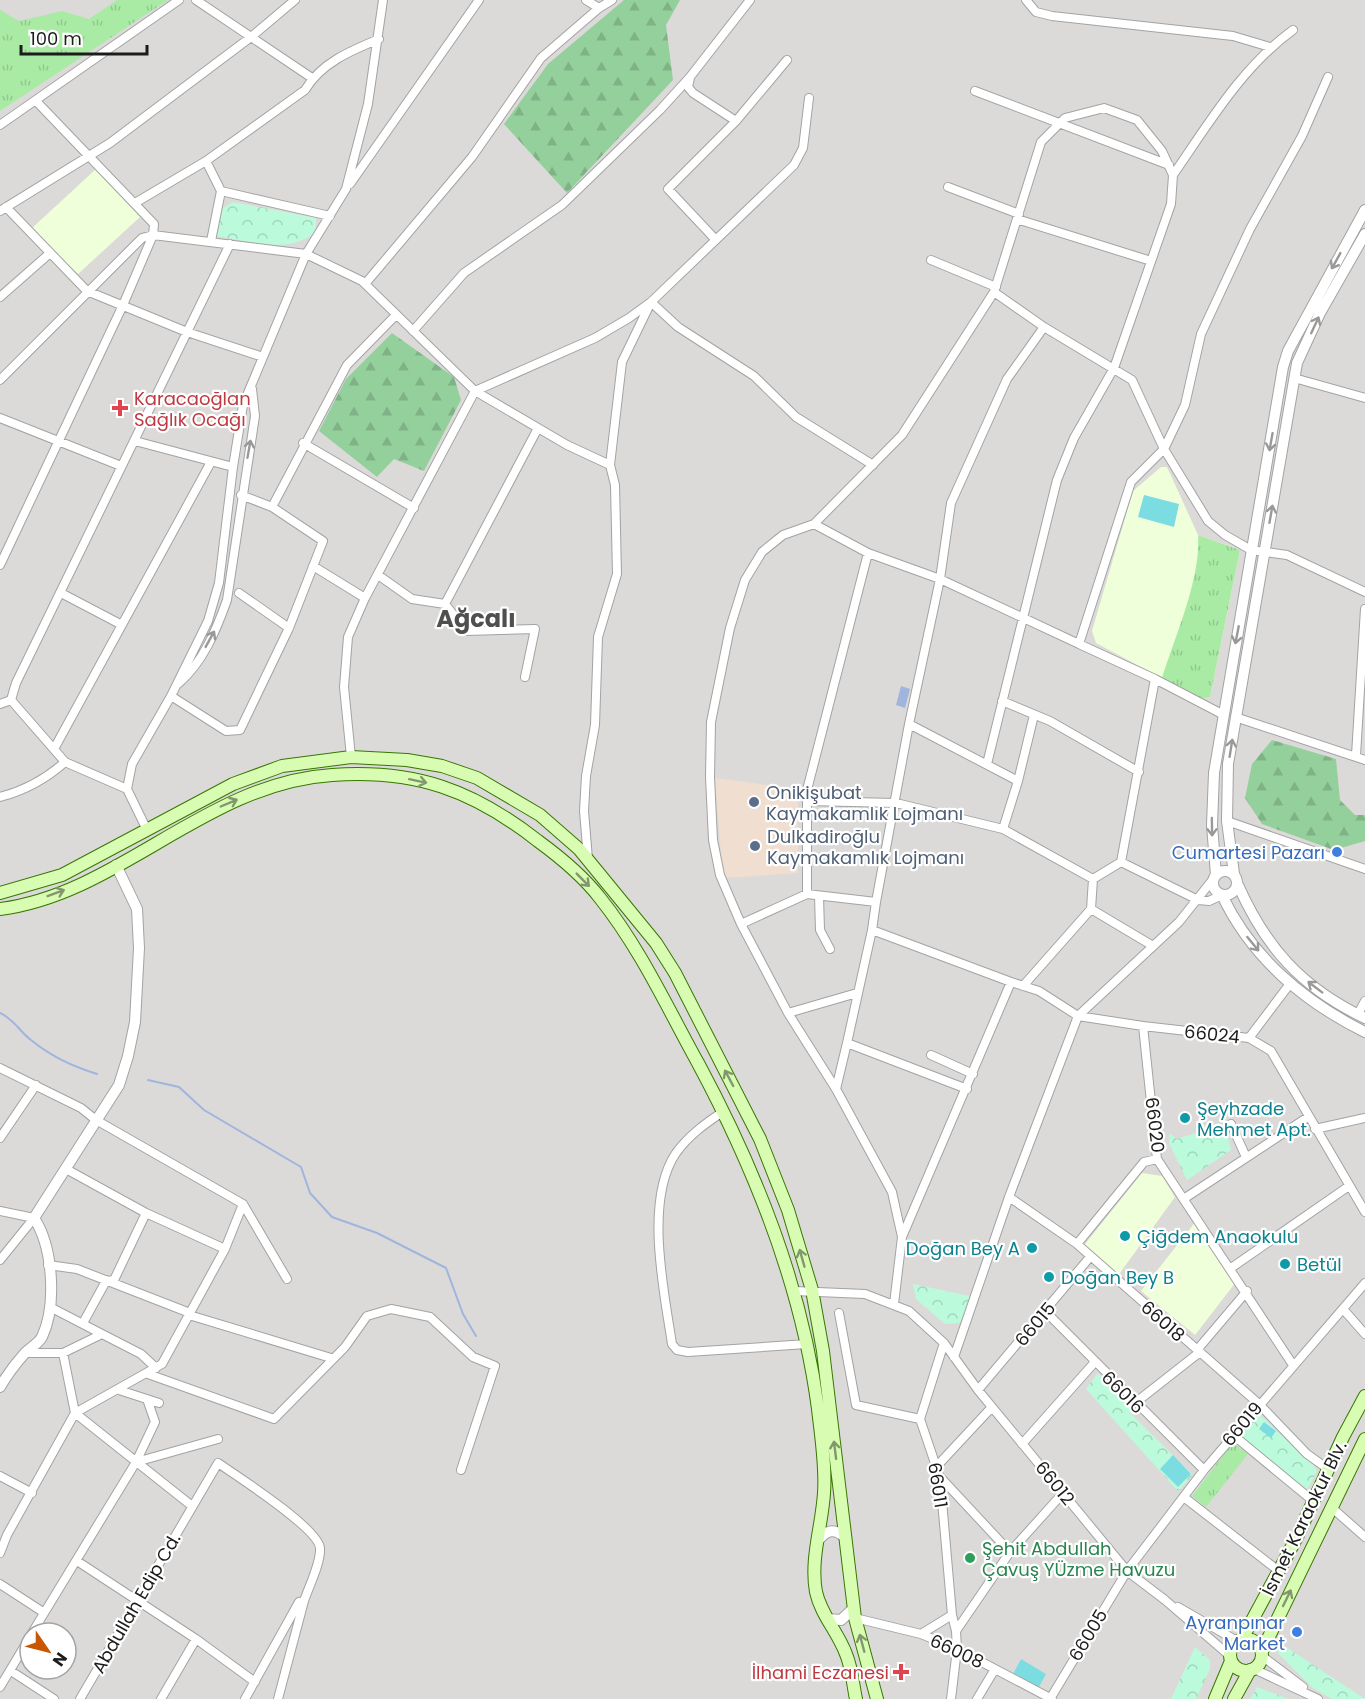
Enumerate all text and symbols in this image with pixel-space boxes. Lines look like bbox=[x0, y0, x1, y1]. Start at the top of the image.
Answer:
scale bar bbox=[21, 18, 147, 56]
text: 100 m bbox=[30, 26, 82, 51]
one-way arrow bbox=[1330, 252, 1342, 269]
one-way arrow bbox=[1309, 317, 1321, 335]
place label: Karacaoğlan Sağlık Ocağı bbox=[134, 386, 251, 432]
marker: Karacaoğlan Sağlık Ocağı bbox=[111, 399, 129, 417]
one-way arrow bbox=[1265, 432, 1276, 452]
one-way arrow bbox=[244, 440, 255, 460]
one-way arrow bbox=[1266, 505, 1277, 525]
district label: Ağcalı bbox=[436, 602, 516, 635]
one-way arrow bbox=[1231, 624, 1242, 644]
one-way arrow bbox=[205, 631, 217, 648]
one-way arrow bbox=[1225, 739, 1236, 758]
one-way arrow bbox=[409, 775, 428, 787]
place label: Onikişubat Kaymakamlık Lojmanı bbox=[766, 780, 963, 826]
marker: Onikişubat Kaymakamlık Lojmanı bbox=[747, 795, 761, 809]
one-way arrow bbox=[219, 797, 237, 808]
one-way arrow bbox=[1206, 817, 1218, 837]
place label: Dulkadiroğlu Kaymakamlık Lojmanı bbox=[767, 824, 964, 870]
marker: Dulkadiroğlu Kaymakamlık Lojmanı bbox=[748, 839, 762, 853]
place label: Cumartesi Pazarı bbox=[1172, 840, 1325, 865]
marker: Cumartesi Pazarı bbox=[1330, 845, 1344, 859]
one-way arrow bbox=[575, 872, 590, 887]
one-way arrow bbox=[46, 887, 65, 898]
one-way arrow bbox=[1246, 936, 1260, 951]
one-way arrow bbox=[1308, 981, 1324, 993]
street label: 66024 bbox=[1183, 1019, 1241, 1049]
one-way arrow bbox=[722, 1069, 734, 1087]
street label: 66020 bbox=[1139, 1096, 1171, 1154]
place label: Şeyhzade Mehmet Apt. bbox=[1197, 1096, 1311, 1142]
marker: Şeyhzade Mehmet Apt. bbox=[1178, 1111, 1192, 1125]
place label: Çiğdem Anaokulu bbox=[1137, 1224, 1298, 1249]
marker: Çiğdem Anaokulu bbox=[1118, 1229, 1132, 1243]
place label: Doğan Bey A bbox=[906, 1236, 1020, 1261]
marker: Doğan Bey A bbox=[1025, 1241, 1039, 1255]
one-way arrow bbox=[796, 1249, 807, 1268]
place label: Betül bbox=[1297, 1252, 1342, 1277]
marker: Betül bbox=[1278, 1257, 1292, 1271]
place label: Doğan Bey B bbox=[1061, 1265, 1174, 1290]
marker: Doğan Bey B bbox=[1042, 1270, 1056, 1284]
street label: 66018 bbox=[1135, 1295, 1191, 1347]
street label: 66015 bbox=[1009, 1296, 1061, 1352]
street label: 66016 bbox=[1096, 1365, 1150, 1419]
street label: 66019 bbox=[1216, 1396, 1268, 1452]
street label: İsmet Karaokur Blv. bbox=[1256, 1436, 1352, 1600]
one-way arrow bbox=[829, 1440, 840, 1460]
street label: 66012 bbox=[1029, 1456, 1081, 1510]
street label: 66011 bbox=[922, 1460, 954, 1510]
street label: Abdullah Edip Cd. bbox=[86, 1528, 186, 1678]
place label: Şehit Abdullah Çavuş YÜzme Havuzu bbox=[982, 1536, 1175, 1582]
marker: Şehit Abdullah Çavuş YÜzme Havuzu bbox=[963, 1551, 977, 1565]
one-way arrow bbox=[1281, 1589, 1293, 1607]
street label: 66005 bbox=[1063, 1604, 1113, 1666]
place label: Ayranpınar Market bbox=[1185, 1610, 1285, 1656]
north arrow bbox=[18, 1621, 78, 1681]
marker: Ayranpınar Market bbox=[1290, 1625, 1304, 1639]
street label: 66008 bbox=[926, 1628, 988, 1674]
one-way arrow bbox=[856, 1633, 867, 1652]
text: N bbox=[47, 1648, 73, 1671]
place label: İlhami Eczanesi bbox=[752, 1660, 889, 1685]
marker: İlhami Eczanesi bbox=[894, 1665, 908, 1679]

